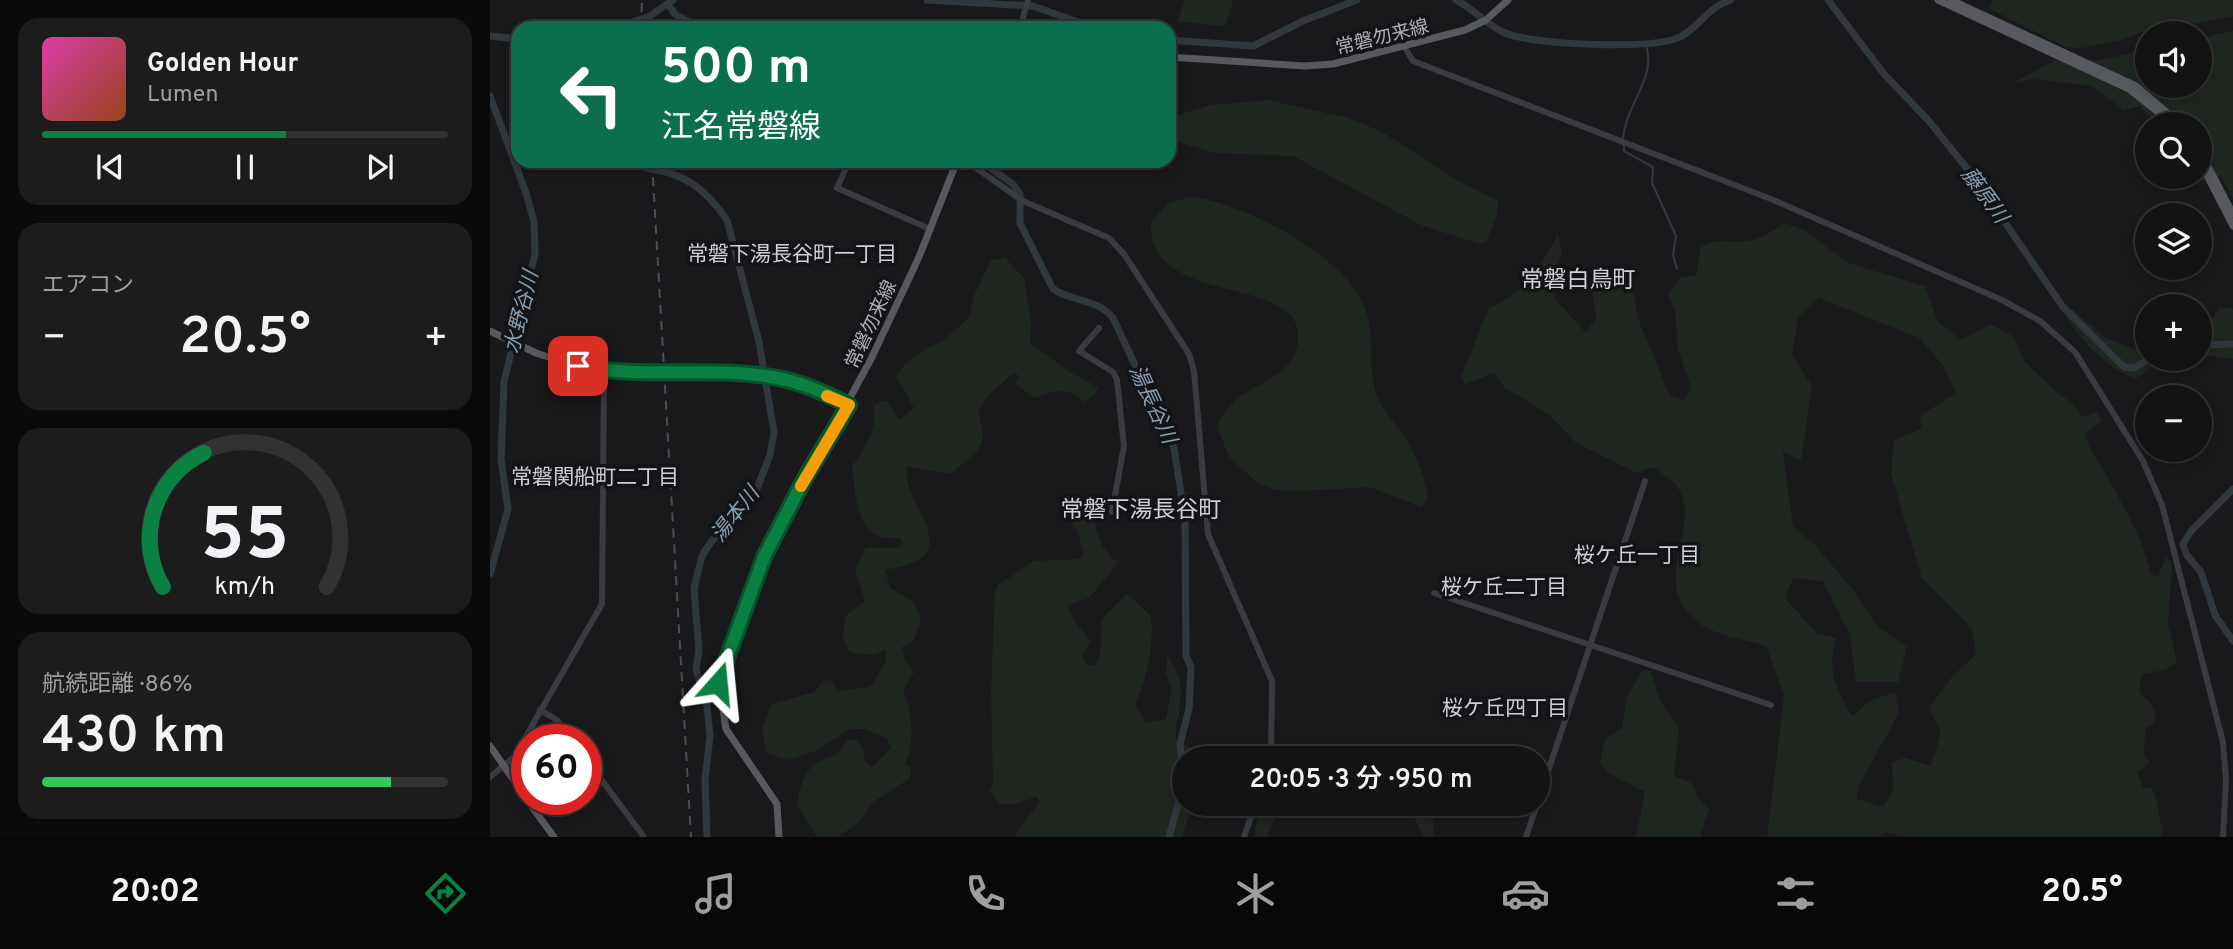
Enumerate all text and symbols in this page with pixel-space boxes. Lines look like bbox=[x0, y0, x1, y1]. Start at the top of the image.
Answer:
street label: 常磐勿来線 bbox=[1333, 15, 1431, 61]
map controls bbox=[2135, 21, 2212, 462]
button: sound bbox=[2135, 21, 2212, 98]
text: 500 m bbox=[661, 39, 811, 101]
text: Golden Hour bbox=[147, 48, 298, 81]
icon: left bbox=[546, 49, 637, 140]
text: Lumen bbox=[147, 81, 218, 110]
text: 江名常磐線 bbox=[661, 109, 821, 149]
button: search bbox=[2135, 112, 2212, 189]
icon: previous bbox=[91, 148, 129, 186]
icon: pause bbox=[226, 148, 264, 186]
icon: next bbox=[361, 148, 399, 186]
water label: 藤原川 bbox=[1954, 162, 2014, 231]
button: layers bbox=[2135, 203, 2212, 280]
district label: 常磐下湯長谷町一丁目 bbox=[687, 242, 897, 269]
water label: 水野谷川 bbox=[499, 266, 546, 356]
district label: 常磐白鳥町 bbox=[1521, 267, 1636, 296]
text: エアコン bbox=[42, 272, 134, 301]
street label: 常磐勿来線 bbox=[841, 277, 903, 373]
button: + bbox=[2135, 294, 2212, 371]
text: 20.5° bbox=[179, 306, 311, 372]
text: − bbox=[42, 315, 67, 364]
text: + bbox=[423, 315, 448, 364]
pin bbox=[548, 336, 608, 396]
icon: arrive bbox=[559, 347, 597, 385]
water label: 湯長谷川 bbox=[1122, 361, 1182, 450]
button: − bbox=[2135, 385, 2212, 462]
district label: 常磐関船町二丁目 bbox=[511, 465, 679, 492]
water label: 湯本川 bbox=[706, 480, 767, 548]
text: 55 bbox=[201, 493, 289, 585]
district label: 常磐下湯長谷町 bbox=[1061, 497, 1222, 526]
district label: 桜ケ丘一丁目 bbox=[1574, 543, 1700, 570]
text: km/h bbox=[215, 572, 275, 604]
district label: 桜ケ丘二丁目 bbox=[1441, 575, 1567, 602]
position arrow bbox=[681, 646, 755, 720]
text: 航続距離 · 86% bbox=[42, 671, 193, 700]
district label: 桜ケ丘四丁目 bbox=[1442, 696, 1568, 723]
text: 430 km bbox=[42, 705, 226, 771]
speed limit sign: 60 bbox=[511, 724, 602, 815]
text: 20:05 · 3 分 · 950 m bbox=[1249, 764, 1473, 797]
icon: directions bbox=[421, 869, 470, 918]
icon: music bbox=[691, 869, 740, 918]
icon: phone bbox=[961, 869, 1010, 918]
icon: climate bbox=[1231, 869, 1280, 918]
icon: car bbox=[1501, 869, 1550, 918]
icon: filters bbox=[1771, 869, 1820, 918]
text: 20:02 bbox=[111, 873, 200, 913]
text: 20.5° bbox=[2041, 873, 2122, 913]

